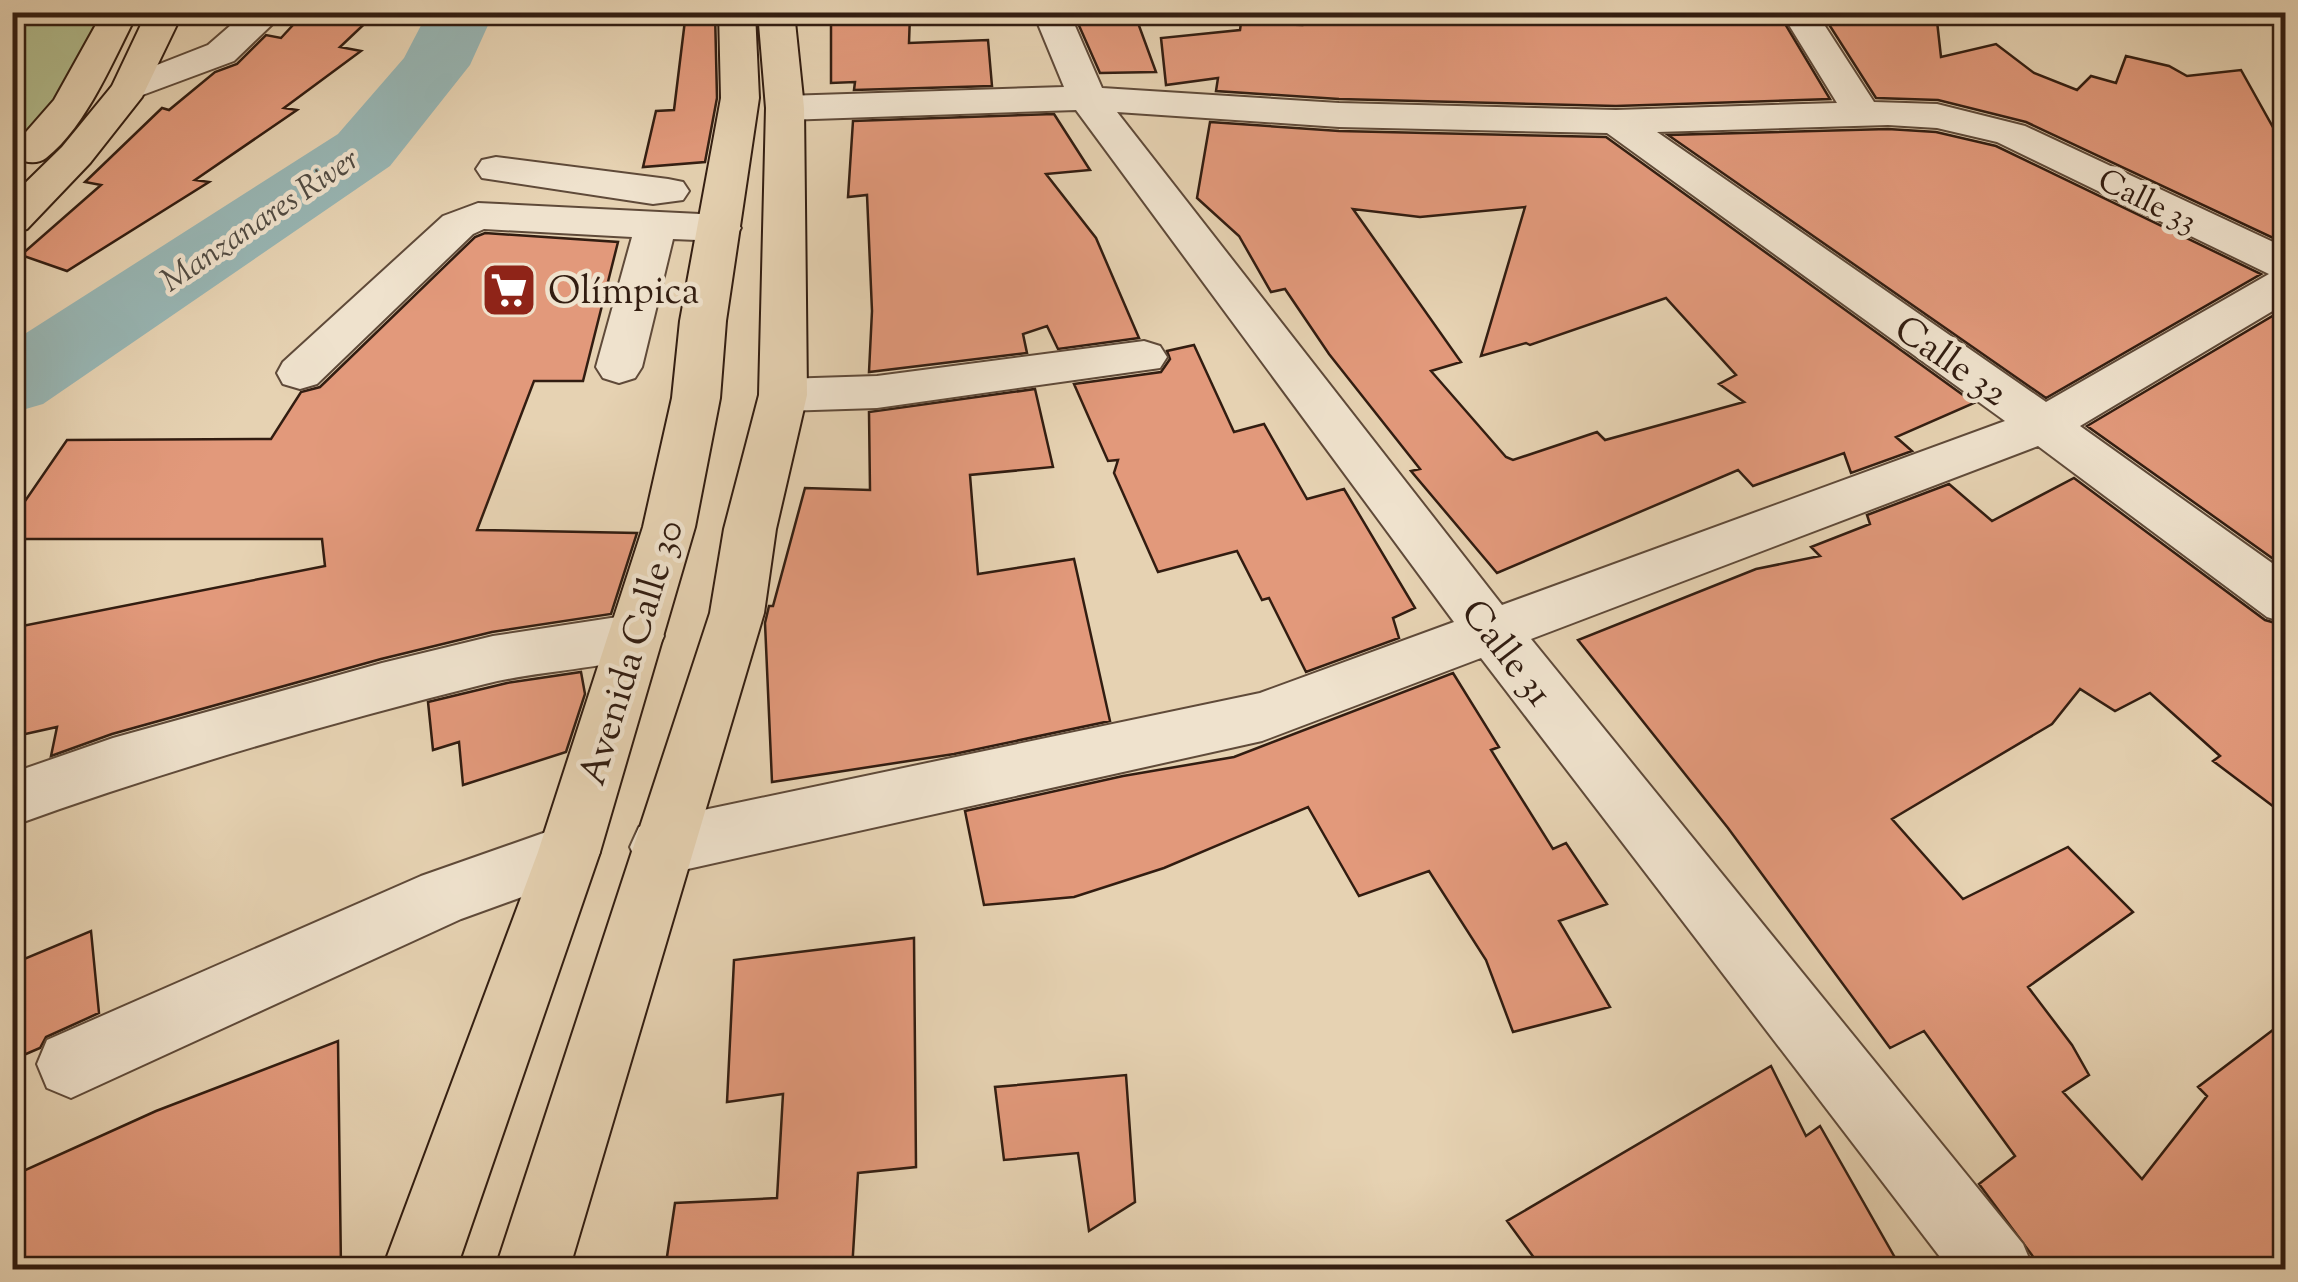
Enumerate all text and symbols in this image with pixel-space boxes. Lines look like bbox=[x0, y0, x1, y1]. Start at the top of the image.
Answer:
water label: Manzanares River bbox=[152, 138, 369, 305]
street label: Calle 33 bbox=[2089, 159, 2204, 246]
supermarket icon: Olímpica bbox=[479, 260, 539, 320]
place label: Olímpica bbox=[548, 267, 699, 321]
street label: Calle 32 bbox=[1882, 305, 2018, 422]
street label: Avenida Calle 30 bbox=[568, 514, 700, 792]
street label: Calle 31 bbox=[1446, 590, 1564, 719]

